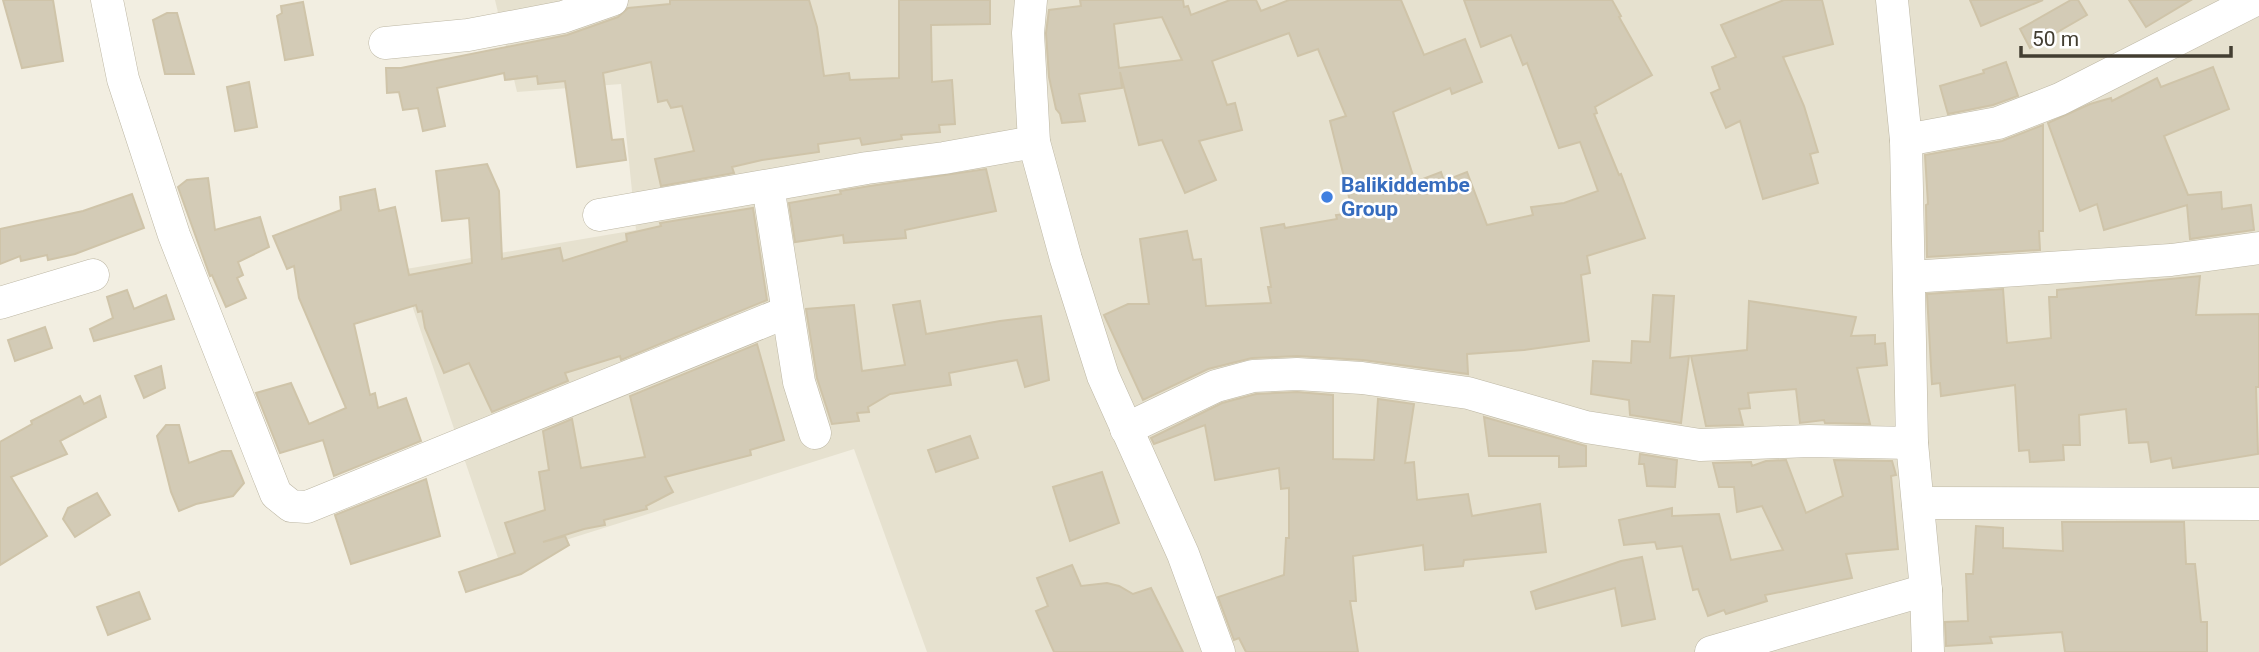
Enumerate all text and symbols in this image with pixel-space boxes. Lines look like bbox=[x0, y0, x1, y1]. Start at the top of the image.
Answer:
scale bar bbox=[2021, 14, 2231, 58]
text: 50 m bbox=[2032, 27, 2079, 51]
place label: Balikiddembe Group bbox=[1341, 173, 1470, 221]
marker: Balikiddembe Group bbox=[1319, 189, 1335, 205]

